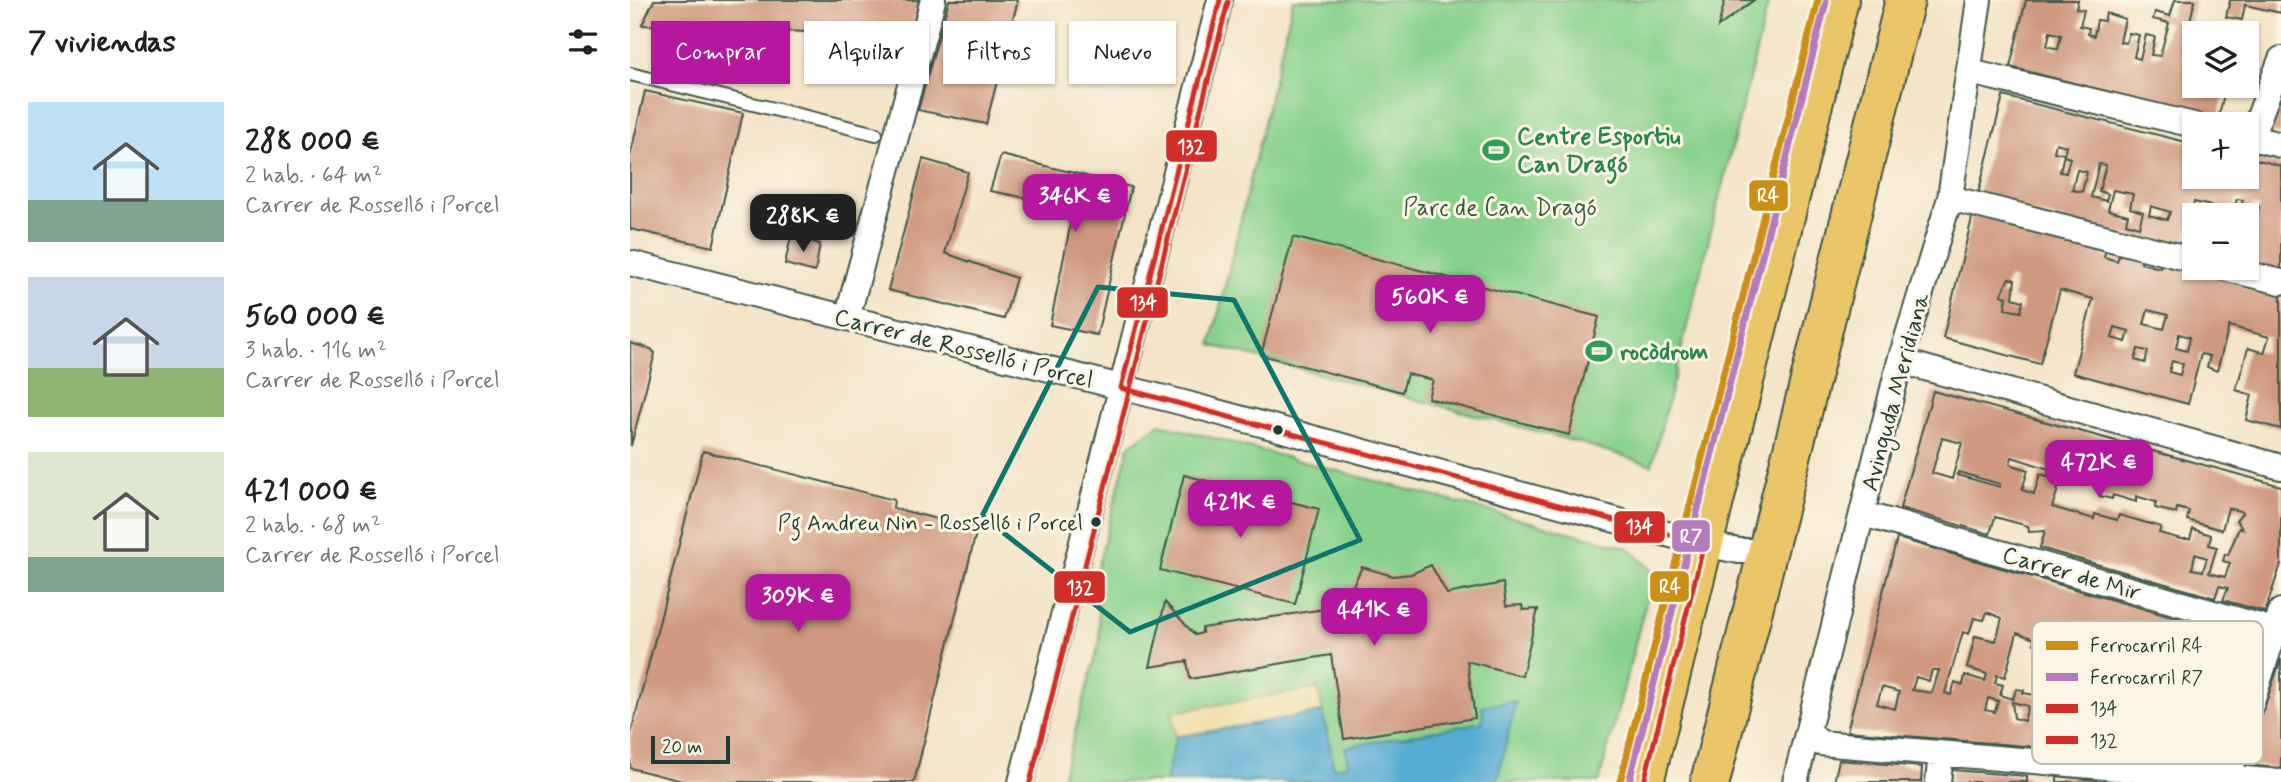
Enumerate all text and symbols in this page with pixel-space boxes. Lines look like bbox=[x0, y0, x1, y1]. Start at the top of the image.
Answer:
chip: Comprar bbox=[651, 21, 790, 84]
chip: Alquilar bbox=[804, 21, 929, 84]
chip: Filtros bbox=[943, 21, 1055, 84]
chip: Nuevo bbox=[1069, 21, 1176, 84]
map controls bbox=[2182, 21, 2259, 280]
button: layers bbox=[2182, 21, 2259, 98]
text: 7 viviendas bbox=[28, 23, 176, 62]
icon: filters bbox=[564, 23, 602, 61]
button: + bbox=[2182, 112, 2259, 189]
text: 288 000 € bbox=[245, 122, 380, 161]
place label: Centre Esportiu Can Dragó bbox=[1517, 122, 1681, 184]
line badge: 132 bbox=[1165, 129, 1218, 163]
icon: home bbox=[84, 130, 168, 214]
text: 132 bbox=[1177, 135, 1206, 160]
sports icon: Centre Esportiu Can Dragó bbox=[1481, 135, 1511, 165]
text: 2 hab. · 64 m² bbox=[245, 161, 382, 191]
pin: 346K € bbox=[1018, 174, 1132, 234]
line badge: R4 bbox=[1748, 179, 1789, 212]
text: 346K € bbox=[1039, 182, 1111, 212]
text: R4 bbox=[1757, 184, 1779, 209]
text: Carrer de Rosselló i Porcel bbox=[245, 191, 500, 221]
park label: Parc de Can Dragó bbox=[1403, 193, 1597, 226]
pin: 288K € bbox=[746, 194, 860, 254]
text: 288K € bbox=[766, 202, 840, 232]
button: − bbox=[2182, 203, 2259, 280]
pin: 560K € bbox=[1373, 276, 1487, 335]
text: 560K € bbox=[1391, 283, 1469, 313]
line badge: 134 bbox=[1116, 286, 1169, 319]
street label: Avinguda Meridiana bbox=[1855, 289, 1940, 495]
text: 134 bbox=[1129, 291, 1158, 316]
text: 560 000 € bbox=[245, 297, 386, 336]
street label: Carrer de Rosselló i Porcel bbox=[831, 302, 1096, 397]
icon: home bbox=[84, 305, 168, 389]
text: 3 hab. · 116 m² bbox=[245, 336, 387, 366]
sports icon: rocòdrom bbox=[1584, 336, 1614, 366]
place label: rocòdrom bbox=[1620, 337, 1708, 368]
text: Carrer de Rosselló i Porcel bbox=[245, 366, 500, 396]
unlabelled marker bbox=[1271, 423, 1285, 437]
pin: 472K € bbox=[2042, 440, 2156, 500]
text: 472K € bbox=[2061, 448, 2137, 478]
text: 421 000 € bbox=[245, 472, 378, 511]
icon: home bbox=[84, 480, 168, 564]
pin: 421K € bbox=[1183, 480, 1297, 540]
text: 421K € bbox=[1204, 488, 1276, 518]
place label: Pg Andreu Nin - Rosselló i Porcel bbox=[778, 510, 1083, 541]
line badge: 134 bbox=[1613, 510, 1666, 544]
text: 2 hab. · 68 m² bbox=[245, 511, 381, 541]
marker: Pg Andreu Nin - Rosselló i Porcel bbox=[1089, 515, 1103, 529]
text: 134 bbox=[1625, 515, 1654, 540]
line badge: R7 bbox=[1671, 519, 1711, 553]
text: R7 bbox=[1680, 525, 1703, 550]
street label: Carrer de Mir bbox=[1999, 540, 2145, 609]
text: Carrer de Rosselló i Porcel bbox=[245, 541, 500, 571]
line badge: 132 bbox=[1053, 570, 1106, 604]
line badge: R4 bbox=[1649, 570, 1690, 603]
pin: 309K € bbox=[741, 574, 855, 634]
text: R4 bbox=[1659, 575, 1681, 600]
text: 132 bbox=[1066, 576, 1095, 601]
text: 309K € bbox=[761, 582, 835, 612]
pin: 441K € bbox=[1317, 588, 1431, 648]
text: 441K € bbox=[1337, 596, 1411, 626]
legend bbox=[2032, 621, 2263, 764]
text: Ferrocarril R4 bbox=[2090, 634, 2203, 659]
text: Ferrocarril R7 bbox=[2090, 666, 2203, 691]
text: 134 bbox=[2090, 697, 2118, 722]
text: 132 bbox=[2090, 729, 2118, 754]
scale bar bbox=[651, 733, 730, 765]
text: 20 m bbox=[662, 735, 702, 760]

